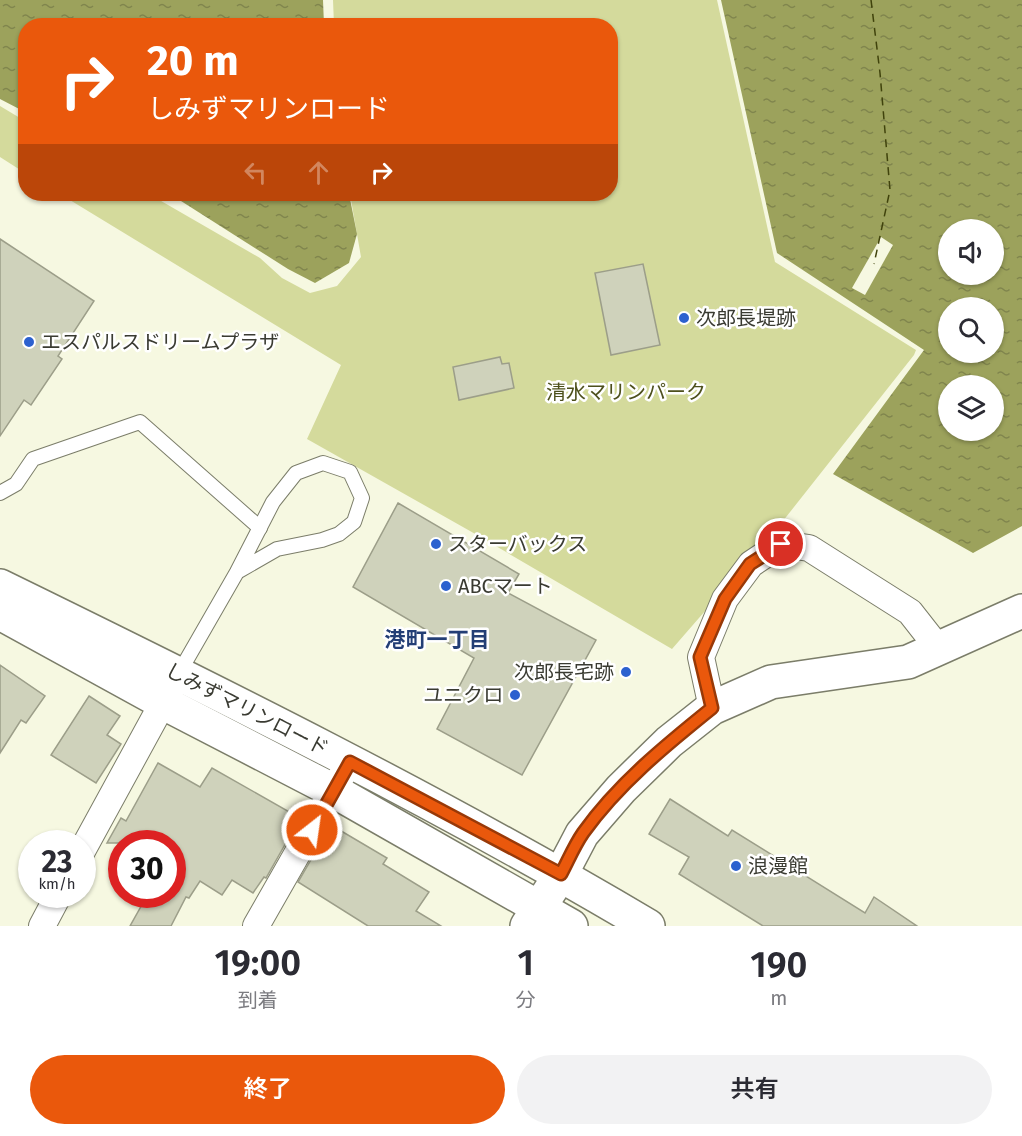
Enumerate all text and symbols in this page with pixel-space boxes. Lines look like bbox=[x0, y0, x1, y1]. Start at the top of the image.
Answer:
text: 20 m bbox=[147, 36, 239, 86]
icon: right bbox=[48, 42, 126, 120]
text: しみずマリンロード bbox=[147, 93, 390, 125]
icon: left bbox=[239, 156, 272, 189]
icon: ahead bbox=[302, 156, 335, 189]
icon: right bbox=[365, 156, 398, 189]
map controls bbox=[938, 219, 1004, 441]
button: sound bbox=[938, 219, 1004, 285]
button: search bbox=[938, 297, 1004, 363]
place label: 次郎長堤跡 bbox=[696, 306, 796, 330]
marker: 次郎長堤跡 bbox=[677, 311, 691, 325]
place label: エスパルスドリームプラザ bbox=[41, 330, 279, 354]
marker: エスパルスドリームプラザ bbox=[22, 335, 36, 349]
button: layers bbox=[938, 375, 1004, 441]
park label: 清水マリンパーク bbox=[546, 380, 706, 404]
pin bbox=[755, 518, 806, 569]
icon: arrive bbox=[764, 527, 797, 560]
place label: スターバックス bbox=[448, 532, 587, 556]
marker: スターバックス bbox=[429, 537, 443, 551]
place label: ABCマート bbox=[458, 574, 553, 598]
marker: ABCマート bbox=[439, 579, 453, 593]
district label: 港町一丁目 bbox=[385, 627, 490, 653]
street label: しみずマリンロード bbox=[161, 657, 333, 761]
place label: 次郎長宅跡 bbox=[514, 660, 614, 684]
marker: 次郎長宅跡 bbox=[619, 665, 633, 679]
place label: ユニクロ bbox=[423, 683, 503, 707]
marker: ユニクロ bbox=[508, 688, 522, 702]
position arrow bbox=[280, 798, 344, 862]
speed limit sign: 30 bbox=[108, 830, 186, 908]
text: 23 bbox=[42, 844, 72, 880]
place label: 浪漫館 bbox=[748, 854, 808, 878]
marker: 浪漫館 bbox=[729, 859, 743, 873]
text: km/h bbox=[38, 875, 76, 893]
text: 19:00 bbox=[215, 941, 301, 985]
text: 1 bbox=[518, 941, 534, 985]
text: 190 bbox=[750, 943, 807, 987]
text: m bbox=[770, 986, 787, 1010]
text: 到着 bbox=[238, 988, 278, 1012]
text: 分 bbox=[516, 988, 536, 1012]
button: 終了 bbox=[30, 1055, 505, 1124]
button: 共有 bbox=[517, 1055, 992, 1124]

